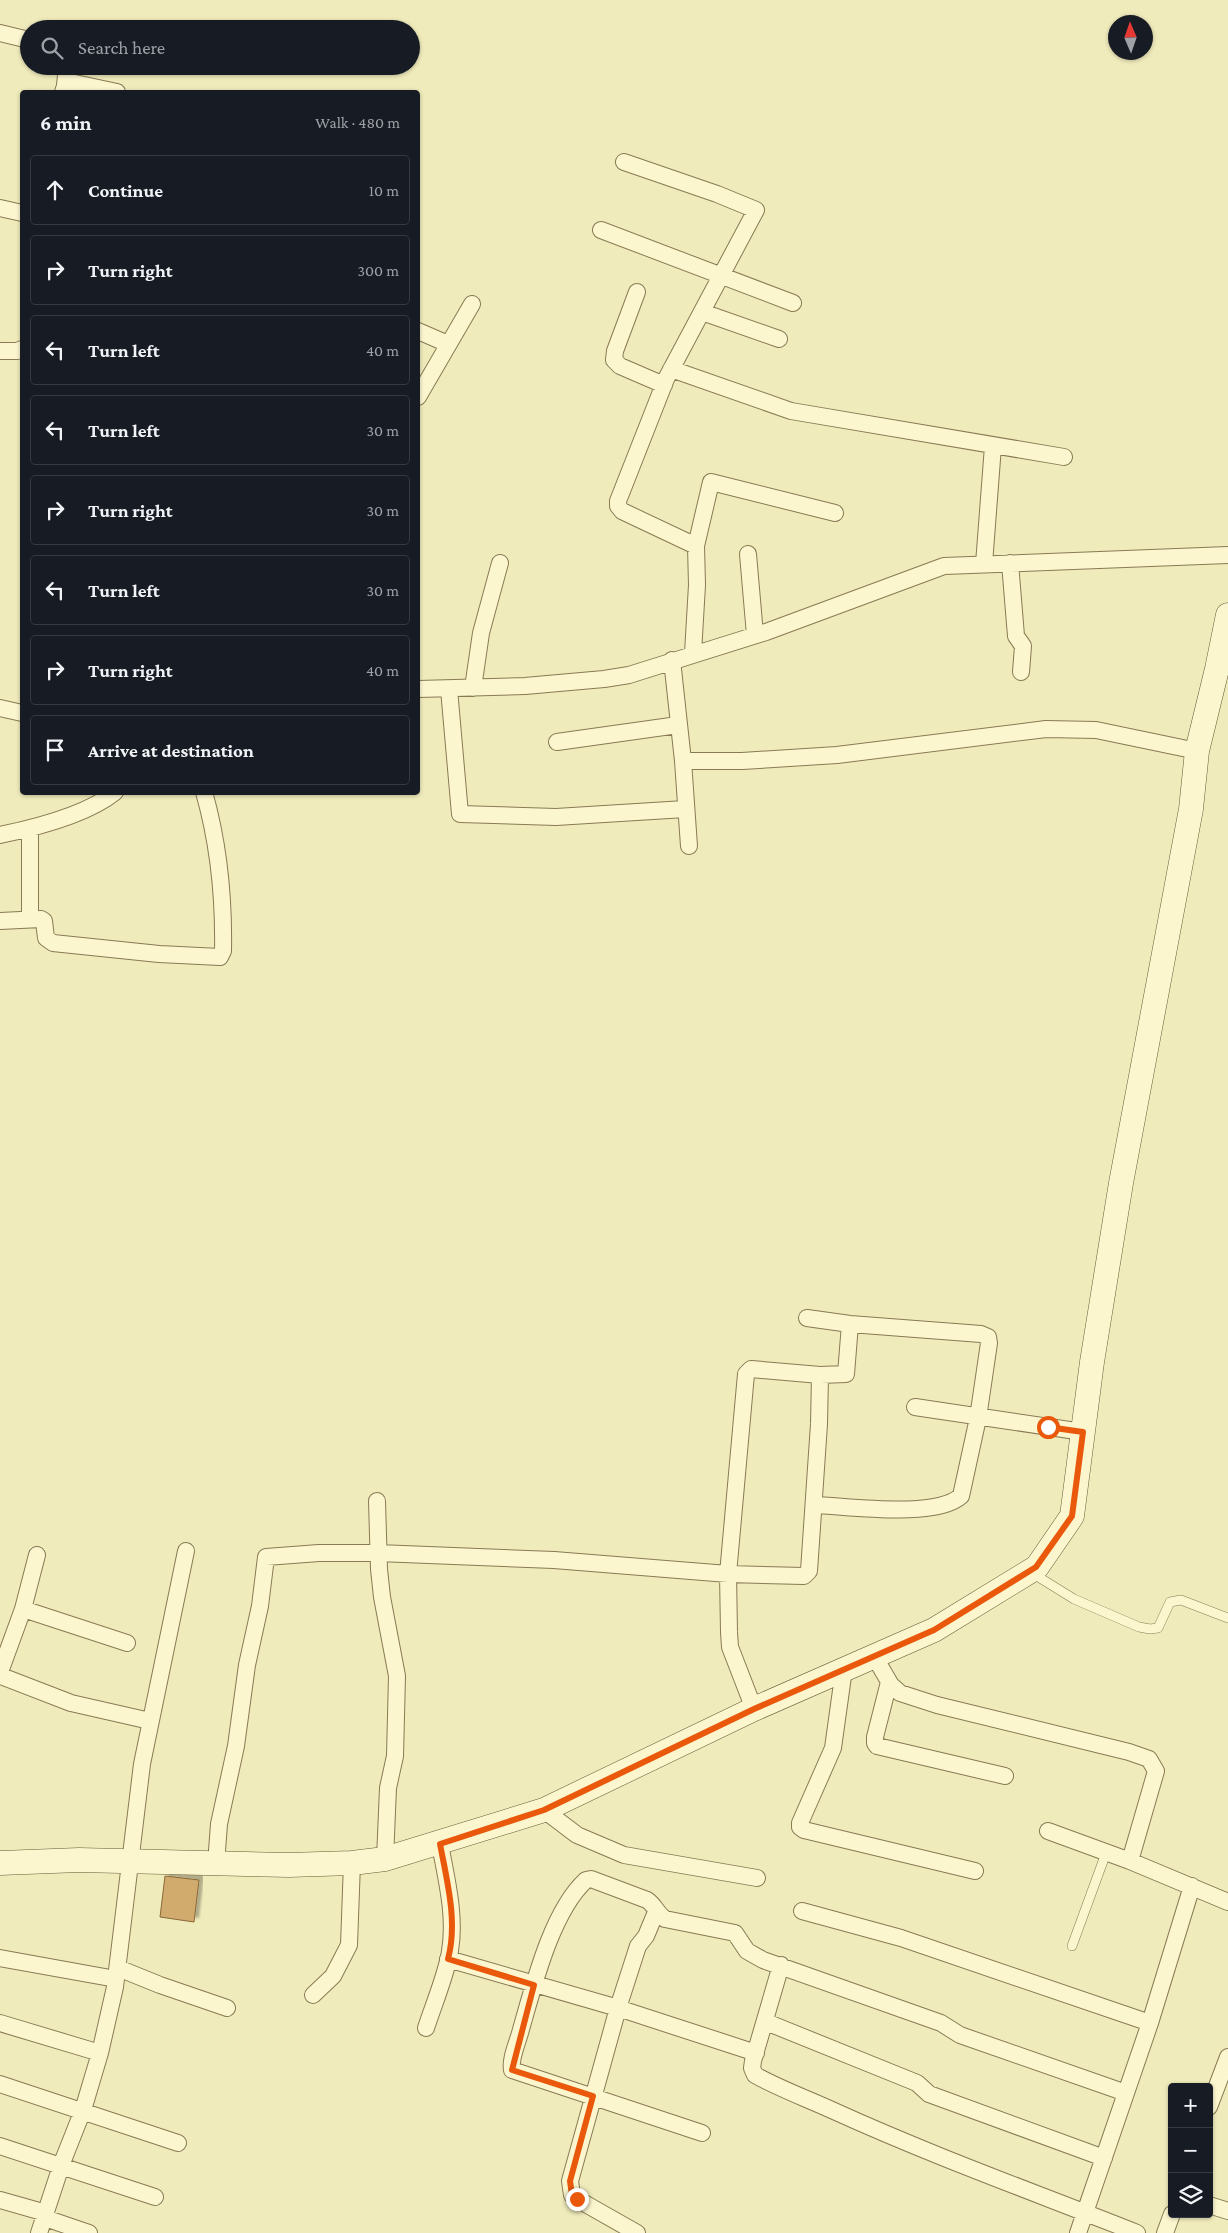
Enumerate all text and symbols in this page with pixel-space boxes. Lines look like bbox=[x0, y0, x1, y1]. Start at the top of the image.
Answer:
north arrow bbox=[1108, 15, 1153, 60]
search box bbox=[20, 20, 420, 75]
icon: search bbox=[38, 34, 66, 62]
text: Search here bbox=[78, 37, 165, 58]
text: 6 min bbox=[40, 111, 91, 135]
text: Walk · 480 m bbox=[315, 114, 400, 131]
icon: ahead bbox=[41, 176, 69, 204]
text: Continue bbox=[88, 180, 163, 201]
text: 10 m bbox=[369, 182, 399, 199]
icon: right bbox=[41, 256, 69, 284]
text: Turn right bbox=[88, 260, 173, 281]
text: 300 m bbox=[357, 262, 399, 279]
icon: left bbox=[41, 336, 69, 364]
text: Turn left bbox=[88, 340, 160, 361]
text: 40 m bbox=[366, 342, 399, 359]
icon: left bbox=[41, 416, 69, 444]
text: Turn left bbox=[88, 420, 160, 441]
text: 30 m bbox=[367, 422, 399, 439]
icon: right bbox=[41, 496, 69, 524]
text: Turn right bbox=[88, 500, 173, 521]
text: 30 m bbox=[367, 502, 399, 519]
icon: left bbox=[41, 576, 69, 604]
text: Turn left bbox=[88, 580, 160, 601]
text: 30 m bbox=[367, 582, 399, 599]
icon: right bbox=[41, 656, 69, 684]
text: Turn right bbox=[88, 660, 173, 681]
text: 40 m bbox=[366, 662, 399, 679]
icon: arrive bbox=[41, 736, 69, 764]
text: Arrive at destination bbox=[88, 740, 254, 761]
route start bbox=[1037, 1416, 1060, 1439]
map controls bbox=[1168, 2083, 1213, 2218]
button: + bbox=[1168, 2083, 1213, 2128]
button: − bbox=[1168, 2128, 1213, 2173]
button: layers bbox=[1168, 2173, 1213, 2218]
route end bbox=[566, 2188, 589, 2211]

